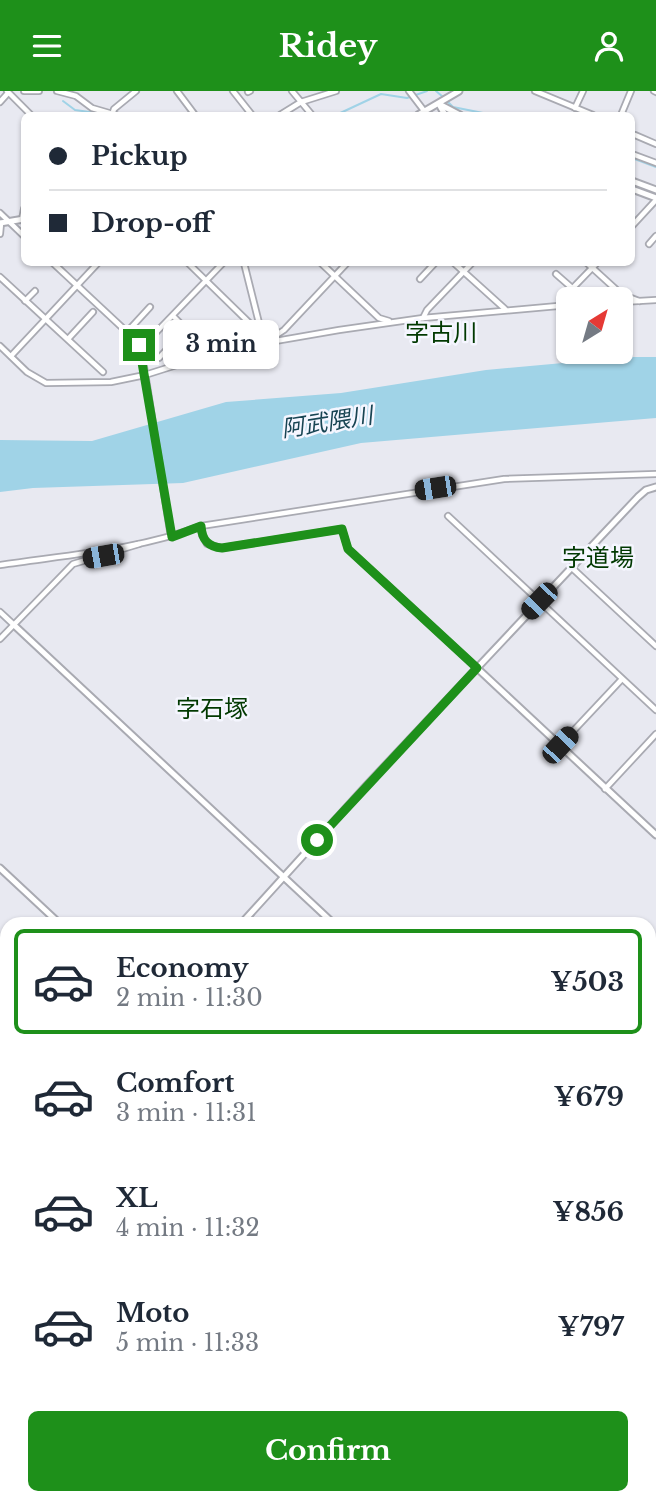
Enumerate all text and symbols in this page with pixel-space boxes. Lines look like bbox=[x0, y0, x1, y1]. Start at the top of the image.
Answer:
text: Ridey bbox=[279, 26, 377, 66]
icon: menu bbox=[28, 27, 66, 65]
icon: person bbox=[590, 27, 628, 65]
text: Pickup bbox=[91, 140, 188, 172]
text: Drop-off bbox=[91, 207, 212, 239]
north arrow bbox=[556, 287, 634, 364]
map controls bbox=[556, 287, 633, 364]
district label: 字古川 bbox=[405, 318, 477, 347]
callout: 3 min bbox=[164, 321, 279, 369]
route end bbox=[123, 329, 155, 361]
text: 3 min bbox=[185, 330, 257, 358]
water label: 阿武隈川 bbox=[279, 401, 378, 443]
car bbox=[413, 474, 458, 502]
car bbox=[81, 542, 126, 570]
district label: 字道場 bbox=[562, 543, 634, 572]
car bbox=[517, 579, 562, 623]
district label: 字石塚 bbox=[176, 694, 248, 723]
car bbox=[538, 722, 583, 768]
route start bbox=[301, 824, 333, 856]
icon: car bbox=[32, 950, 95, 1013]
text: Economy bbox=[116, 952, 249, 984]
text: ¥503 bbox=[550, 966, 624, 998]
text: 2 min · 11:30 bbox=[116, 984, 263, 1012]
icon: car bbox=[32, 1065, 95, 1128]
text: Comfort bbox=[116, 1067, 234, 1099]
text: ¥679 bbox=[553, 1081, 624, 1113]
text: 3 min · 11:31 bbox=[116, 1099, 256, 1127]
icon: car bbox=[32, 1180, 95, 1243]
text: XL bbox=[116, 1182, 158, 1214]
text: ¥856 bbox=[552, 1196, 624, 1228]
text: 4 min · 11:32 bbox=[116, 1214, 260, 1242]
icon: car bbox=[32, 1295, 95, 1358]
text: Moto bbox=[116, 1297, 189, 1329]
text: ¥797 bbox=[558, 1311, 624, 1343]
text: 5 min · 11:33 bbox=[116, 1329, 259, 1357]
button: Confirm bbox=[28, 1411, 628, 1491]

